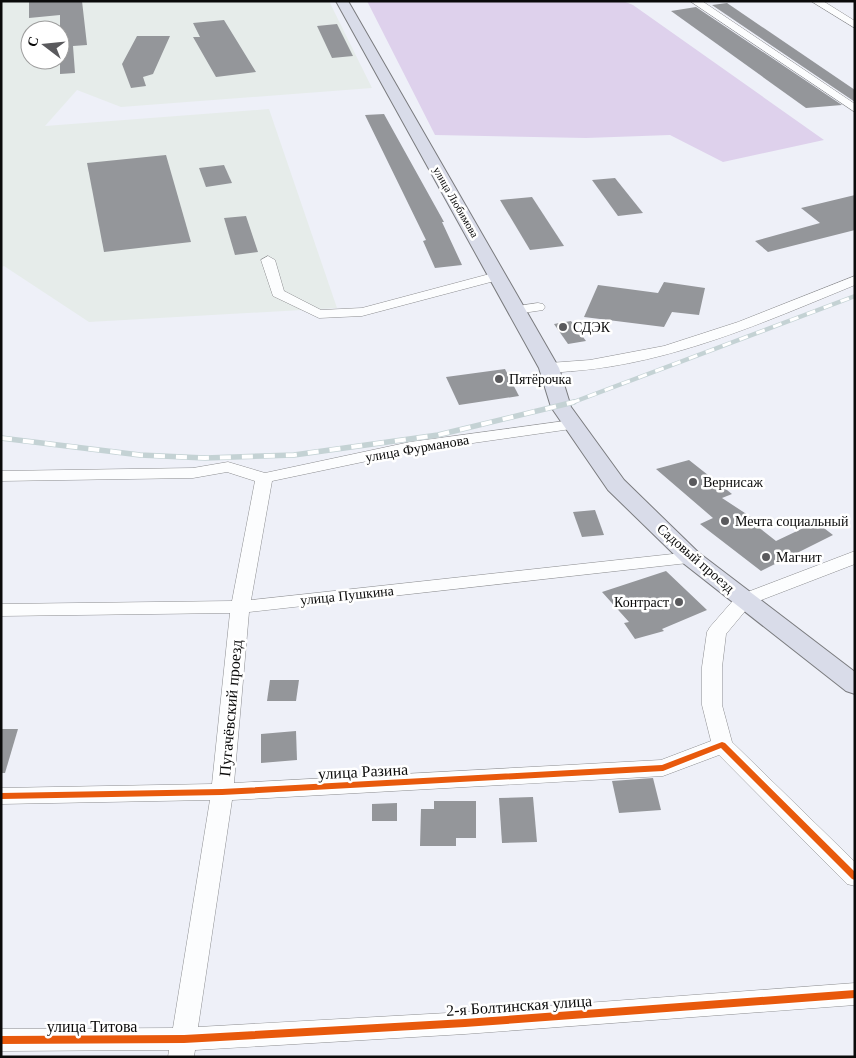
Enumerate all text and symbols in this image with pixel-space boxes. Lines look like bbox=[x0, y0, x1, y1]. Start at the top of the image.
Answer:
north arrow bbox=[20, 20, 70, 70]
text: С bbox=[24, 35, 42, 48]
street label: улица Любимова bbox=[431, 165, 481, 240]
place label: СДЭК bbox=[573, 320, 611, 335]
marker: СДЭК bbox=[557, 321, 569, 333]
place label: Пятёрочка bbox=[509, 372, 572, 387]
marker: Пятёрочка bbox=[493, 373, 505, 385]
street label: улица Фурманова bbox=[364, 432, 471, 465]
place label: Вернисаж bbox=[703, 475, 763, 490]
marker: Вернисаж bbox=[687, 476, 699, 488]
place label: Мечта социальный bbox=[735, 514, 849, 529]
marker: Мечта социальный bbox=[719, 515, 731, 527]
street label: Садовый проезд bbox=[654, 521, 737, 596]
place label: Магнит bbox=[776, 550, 822, 565]
marker: Магнит bbox=[760, 551, 772, 563]
street label: улица Пушкина bbox=[300, 583, 395, 608]
place label: Контраст bbox=[614, 595, 669, 610]
marker: Контраст bbox=[673, 596, 685, 608]
street label: Пугачёвский проезд bbox=[216, 639, 246, 777]
street label: улица Разина bbox=[318, 761, 408, 783]
street label: 2-я Болтинская улица bbox=[445, 992, 593, 1020]
street label: улица Титова bbox=[47, 1018, 137, 1036]

